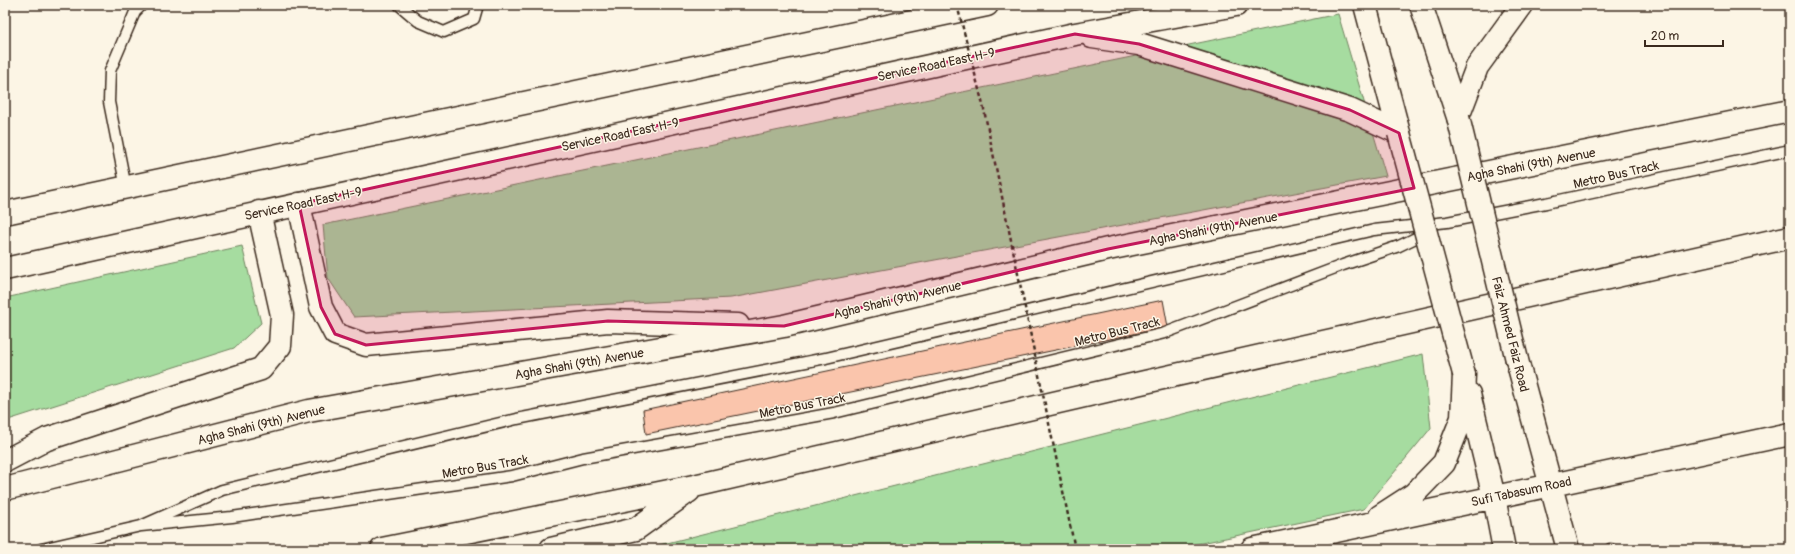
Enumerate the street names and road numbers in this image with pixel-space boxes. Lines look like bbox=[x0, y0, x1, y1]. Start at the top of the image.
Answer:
street label: Service Road East H-9 bbox=[876, 45, 997, 85]
street label: Service Road East H-9 bbox=[560, 115, 681, 155]
street label: Agha Shahi (9th) Avenue bbox=[1466, 145, 1597, 185]
street label: Metro Bus Track bbox=[1572, 157, 1661, 193]
street label: Service Road East H-9 bbox=[243, 184, 364, 224]
street label: Agha Shahi (9th) Avenue bbox=[1148, 209, 1279, 249]
street label: Faiz Ahmed Faiz Road bbox=[1488, 275, 1532, 394]
street label: Agha Shahi (9th) Avenue bbox=[832, 277, 963, 322]
street label: Metro Bus Track bbox=[1073, 314, 1162, 350]
street label: Agha Shahi (9th) Avenue bbox=[513, 345, 645, 383]
street label: Metro Bus Track bbox=[758, 390, 847, 422]
street label: Agha Shahi (9th) Avenue bbox=[196, 401, 327, 449]
street label: Metro Bus Track bbox=[441, 451, 530, 482]
street label: Sufi Tabasum Road bbox=[1469, 474, 1573, 510]

